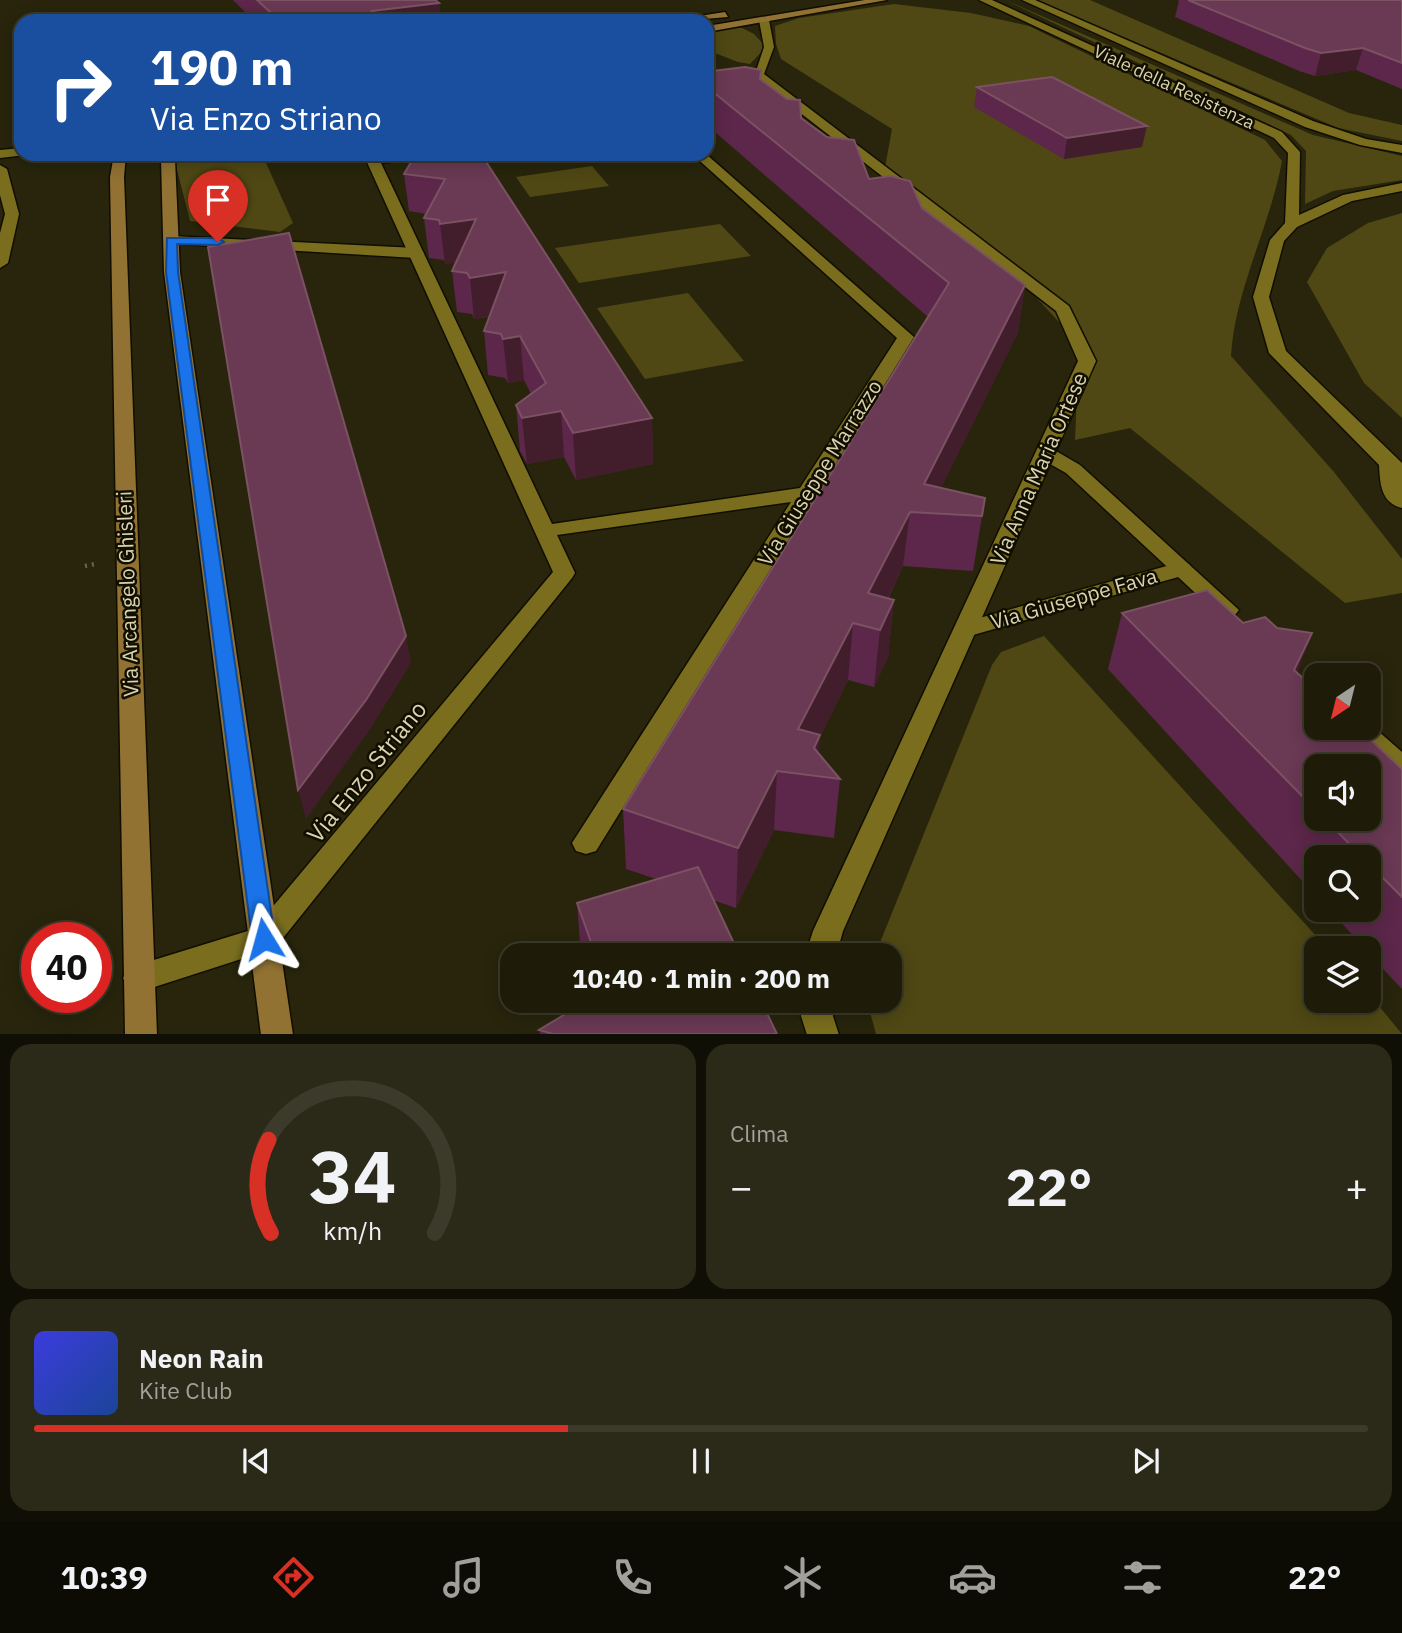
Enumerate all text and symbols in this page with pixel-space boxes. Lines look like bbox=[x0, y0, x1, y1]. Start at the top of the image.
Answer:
text: 190 m bbox=[150, 35, 294, 98]
street label: Viale della Resistenza bbox=[1090, 39, 1259, 134]
icon: right bbox=[35, 42, 126, 133]
text: Via Enzo Striano bbox=[150, 97, 382, 139]
pin bbox=[188, 170, 248, 242]
icon: arrive bbox=[199, 181, 237, 219]
street label: Via Anna Maria Ortese bbox=[983, 368, 1093, 569]
street label: Via Giuseppe Marrazzo bbox=[750, 374, 888, 571]
street label: Via Arcangelo Ghisleri bbox=[109, 491, 145, 698]
street label: Via Giuseppe Fava bbox=[987, 561, 1160, 635]
north arrow bbox=[1304, 663, 1381, 740]
map controls bbox=[1304, 663, 1381, 1013]
street label: Via Enzo Striano bbox=[299, 694, 433, 849]
button: sound bbox=[1304, 754, 1381, 831]
button: search bbox=[1304, 845, 1381, 922]
position arrow bbox=[227, 902, 301, 976]
speed limit sign: 40 bbox=[21, 922, 112, 1013]
button: layers bbox=[1304, 936, 1381, 1013]
text: 10:40 · 1 min · 200 m bbox=[572, 961, 830, 995]
text: Clima bbox=[730, 1118, 789, 1148]
text: 34 bbox=[309, 1128, 397, 1223]
text: 22° bbox=[1006, 1153, 1092, 1220]
text: − bbox=[730, 1162, 753, 1211]
text: + bbox=[1345, 1162, 1368, 1211]
text: km/h bbox=[324, 1213, 382, 1246]
text: Neon Rain bbox=[139, 1341, 264, 1375]
text: Kite Club bbox=[139, 1375, 232, 1405]
icon: previous bbox=[237, 1442, 275, 1480]
icon: pause bbox=[682, 1442, 720, 1480]
icon: next bbox=[1127, 1442, 1165, 1480]
icon: directions bbox=[269, 1553, 318, 1602]
icon: music bbox=[439, 1553, 488, 1602]
icon: phone bbox=[608, 1553, 657, 1602]
icon: climate bbox=[778, 1553, 827, 1602]
icon: car bbox=[948, 1553, 997, 1602]
icon: filters bbox=[1118, 1553, 1167, 1602]
text: 10:39 bbox=[60, 1556, 148, 1598]
text: 22° bbox=[1288, 1556, 1342, 1598]

